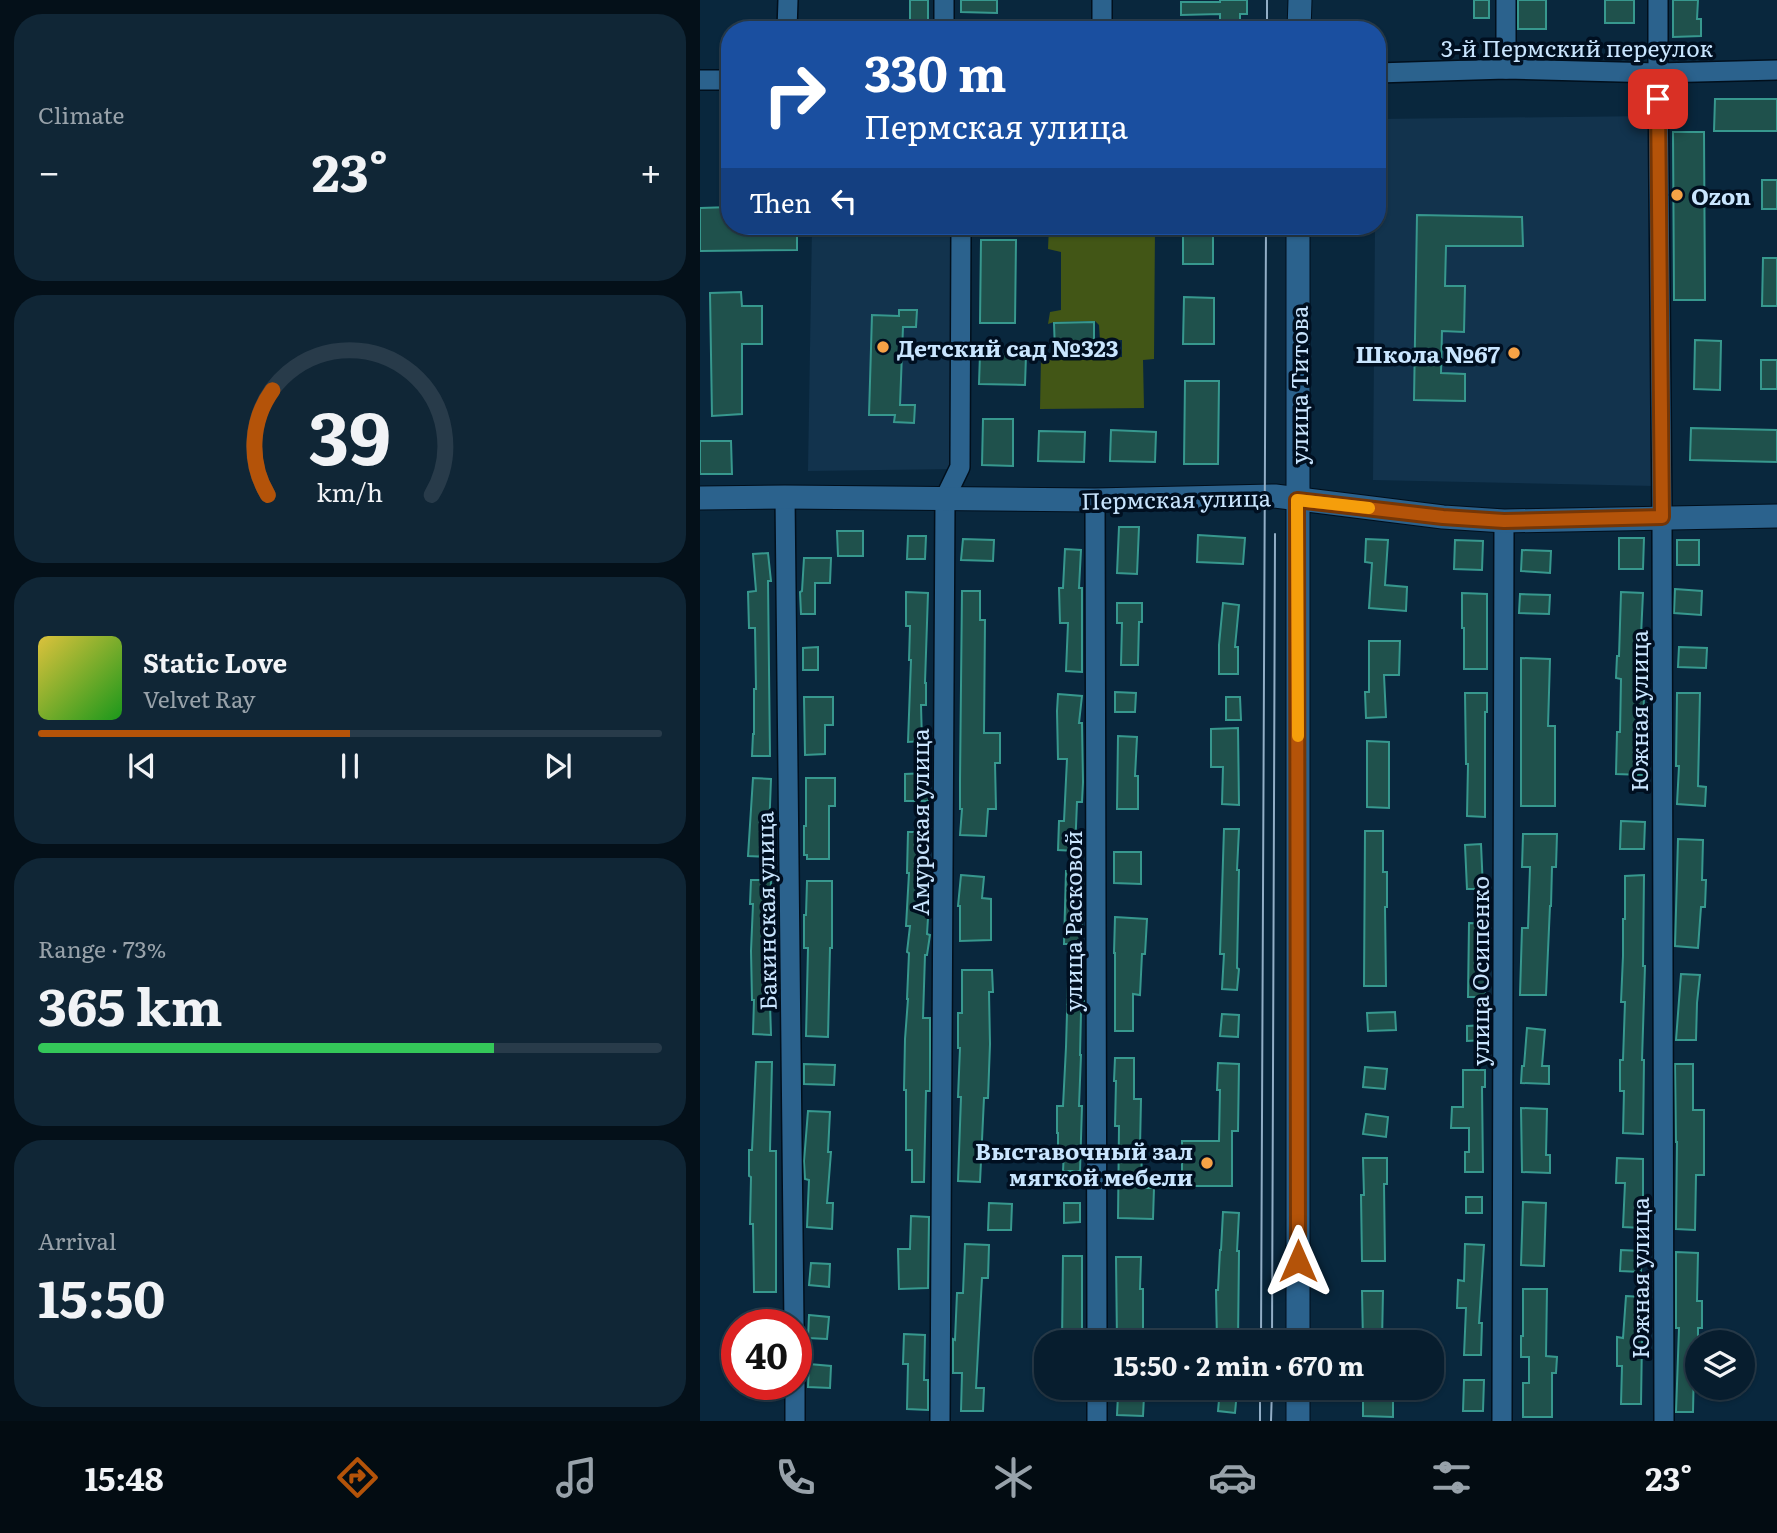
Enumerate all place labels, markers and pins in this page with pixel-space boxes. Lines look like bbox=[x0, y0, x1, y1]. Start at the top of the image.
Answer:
pin bbox=[1628, 69, 1688, 129]
place label: Ozon bbox=[1691, 178, 1751, 212]
marker: Ozon bbox=[1669, 187, 1685, 203]
place label: Детский сад №323 bbox=[897, 330, 1119, 364]
place label: Школа №67 bbox=[1355, 336, 1501, 370]
marker: Детский сад №323 bbox=[875, 339, 891, 355]
marker: Школа №67 bbox=[1506, 345, 1522, 361]
place label: Выставочный зал мягкой мебели bbox=[975, 1133, 1193, 1193]
marker: Выставочный зал мягкой мебели bbox=[1199, 1155, 1215, 1171]

